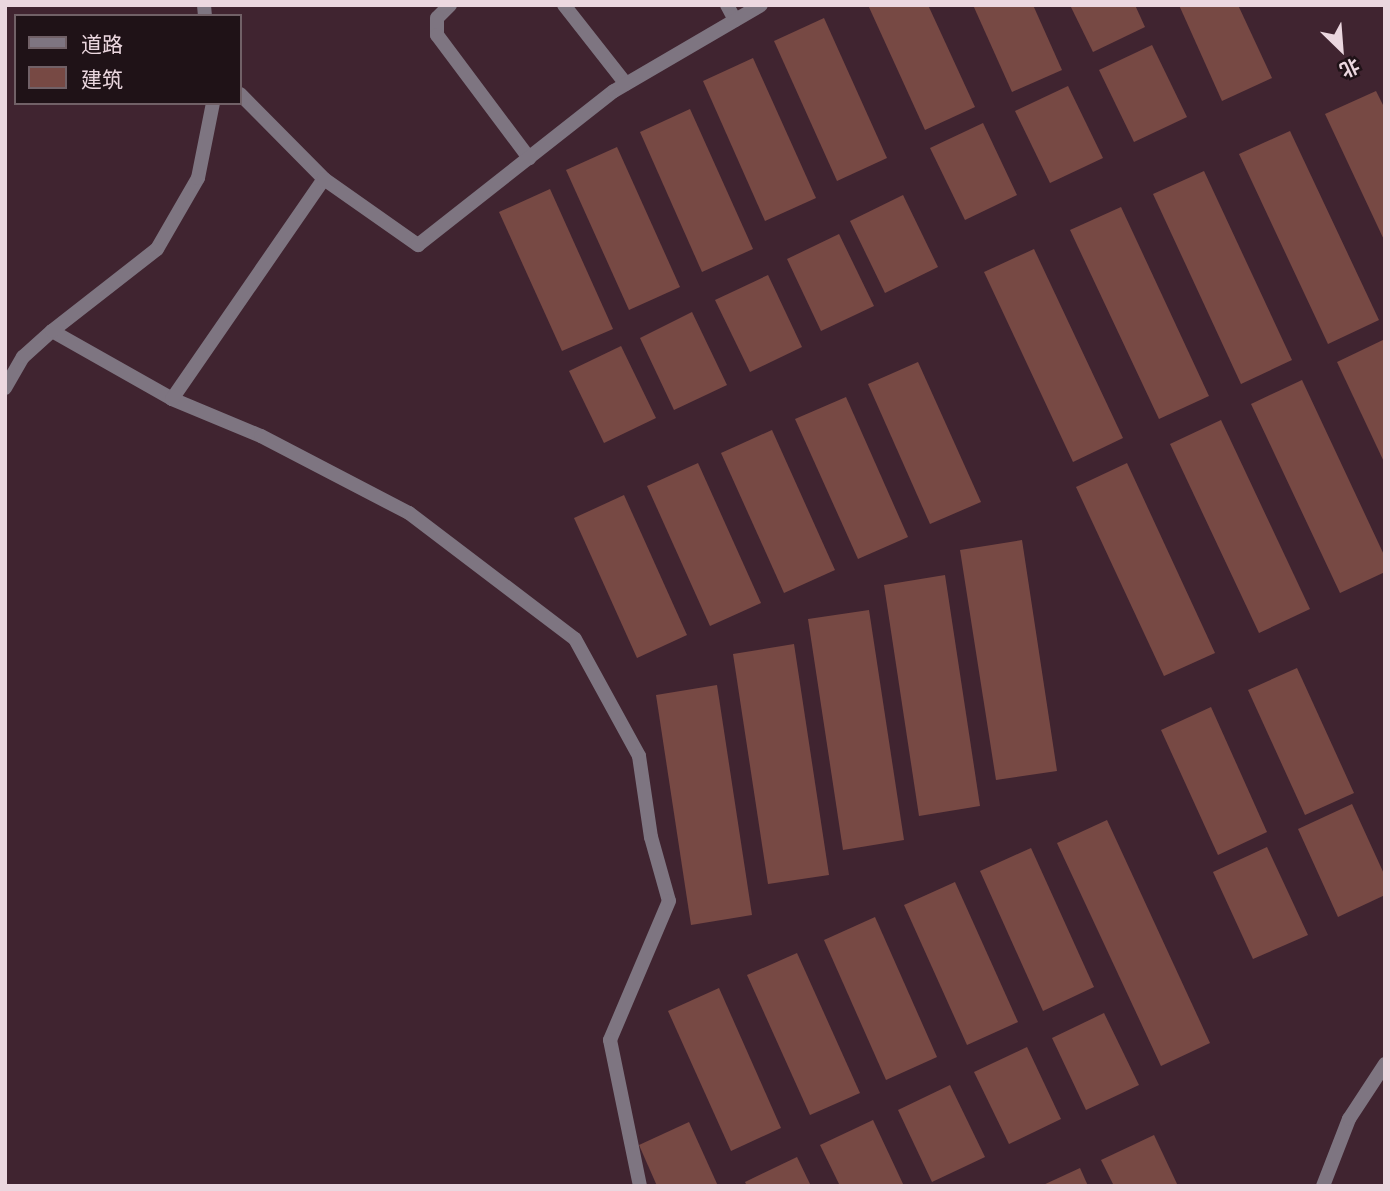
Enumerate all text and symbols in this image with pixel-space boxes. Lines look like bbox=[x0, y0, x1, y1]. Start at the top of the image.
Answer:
legend bbox=[14, 14, 242, 105]
north arrow bbox=[1306, 14, 1376, 84]
text: 道路 bbox=[81, 32, 123, 56]
text: 北 bbox=[1337, 54, 1363, 82]
text: 建筑 bbox=[81, 67, 123, 91]

